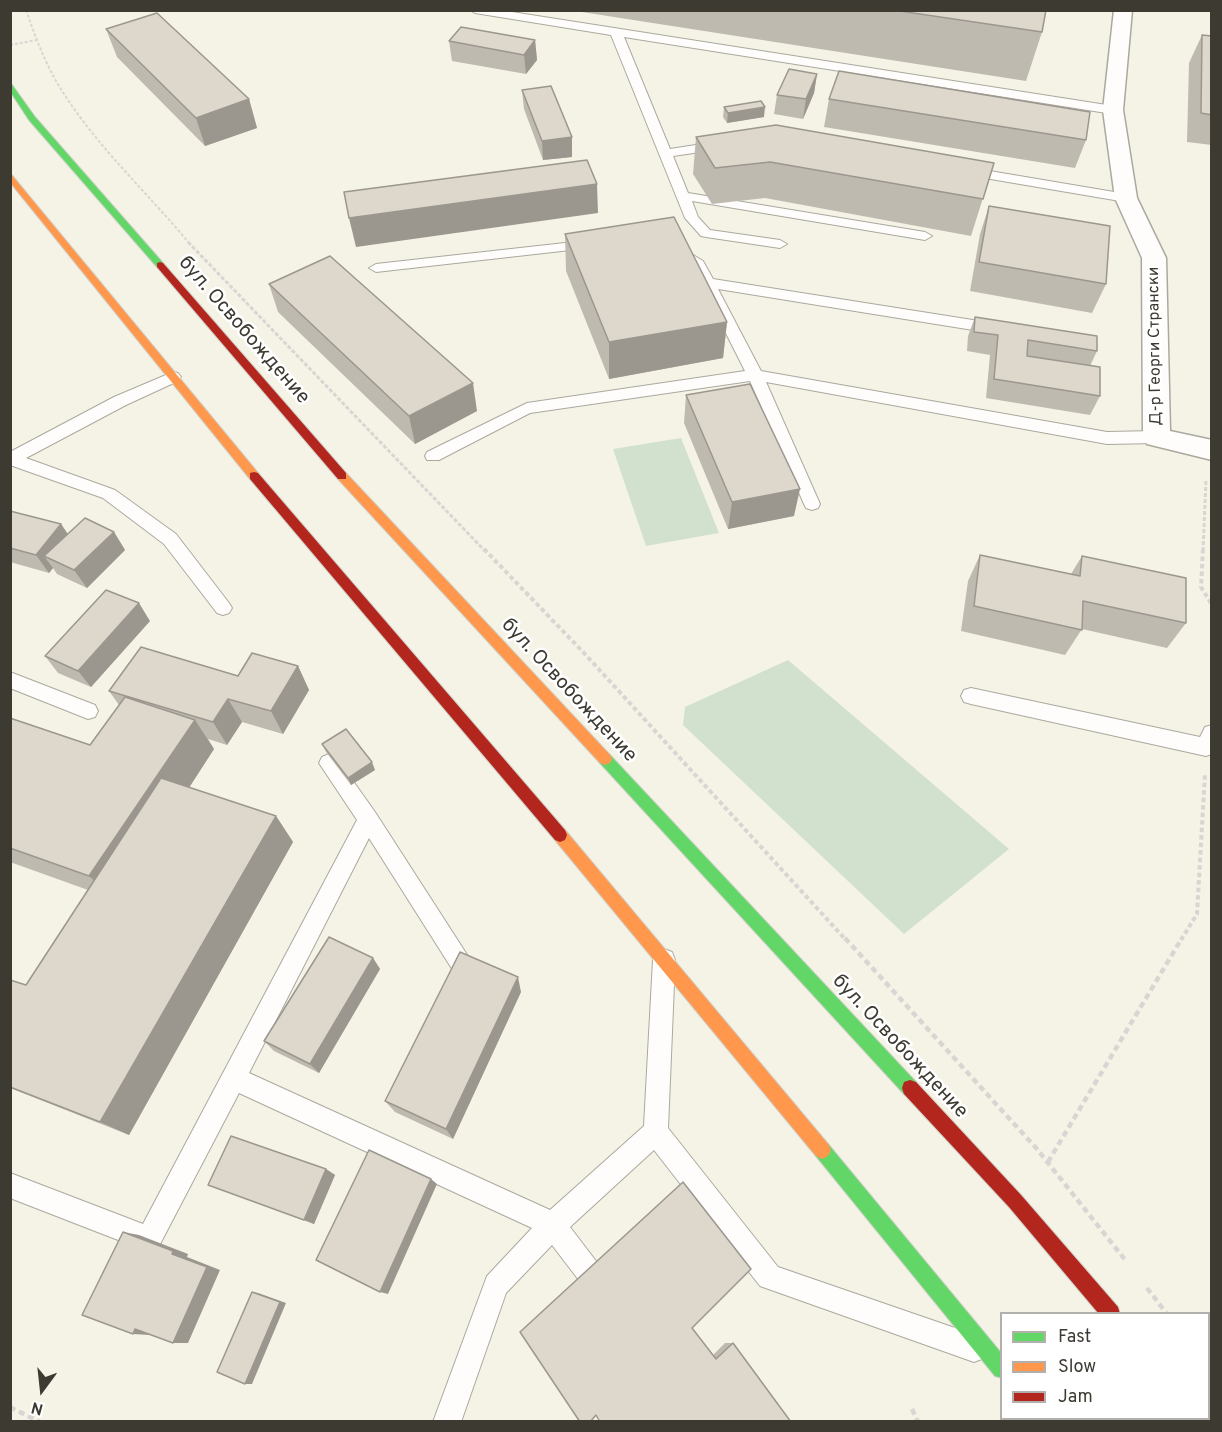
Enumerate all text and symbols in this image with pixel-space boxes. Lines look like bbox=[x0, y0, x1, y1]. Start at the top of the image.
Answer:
street label: бул. Освобождение bbox=[172, 252, 314, 410]
street label: Д-р Георги Странски bbox=[1145, 266, 1167, 426]
street label: бул. Освобождение bbox=[495, 614, 641, 768]
street label: бул. Освобождение bbox=[826, 970, 972, 1124]
legend bbox=[1000, 1312, 1210, 1420]
text: Fast bbox=[1058, 1326, 1091, 1349]
text: Slow bbox=[1058, 1356, 1096, 1379]
north arrow bbox=[12, 1360, 72, 1420]
text: Jam bbox=[1058, 1386, 1093, 1409]
text: N bbox=[29, 1396, 45, 1419]

